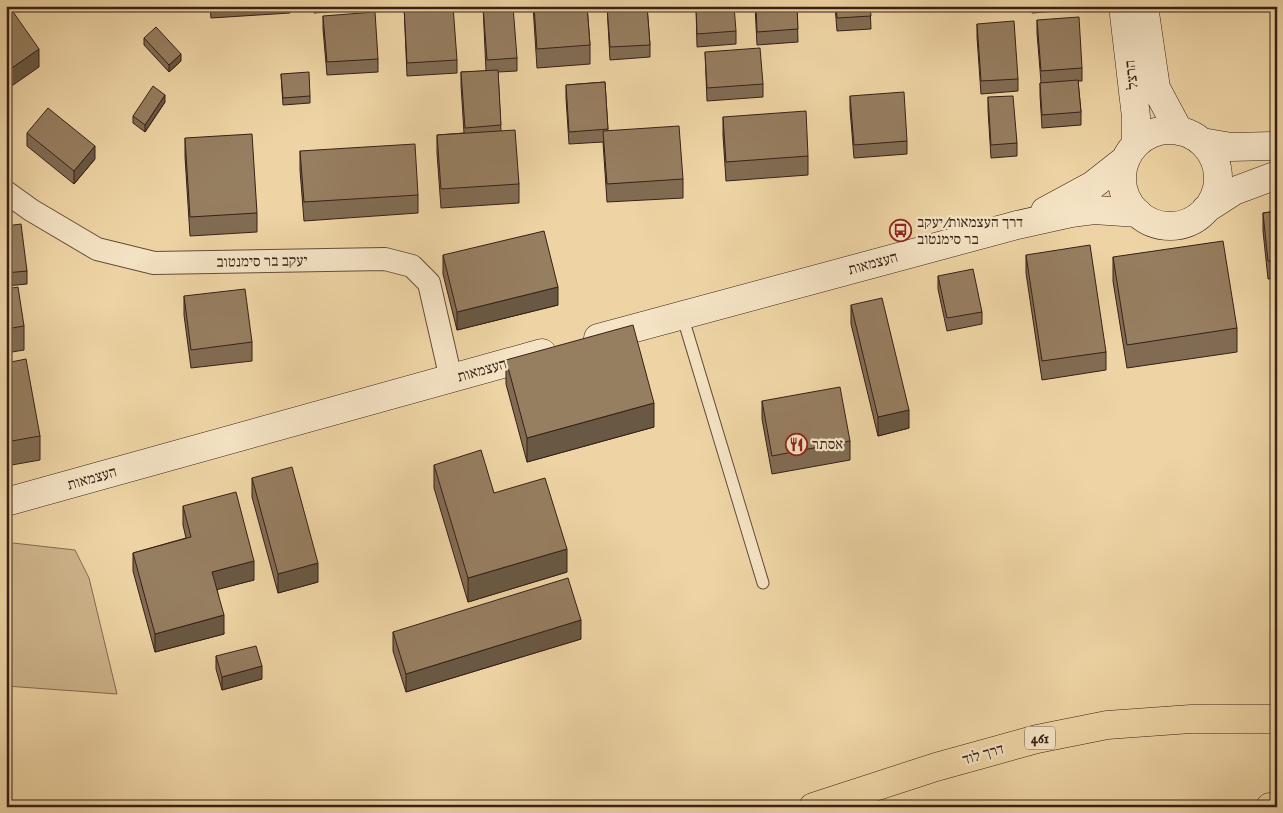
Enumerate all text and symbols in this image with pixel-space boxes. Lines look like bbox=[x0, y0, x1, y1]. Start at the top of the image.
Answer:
street label: הרצל bbox=[1120, 59, 1143, 91]
place label: דרך העצמאות/יעקב בר סימנטוב bbox=[917, 213, 1023, 249]
bus stop icon: דרך העצמאות/יעקב בר סימנטוב bbox=[889, 219, 913, 243]
street label: העצמאות bbox=[846, 248, 900, 279]
street label: יעקב בר סימנטוב bbox=[216, 251, 308, 272]
street label: העצמאות bbox=[455, 354, 509, 387]
restaurant icon: אסתר bbox=[784, 432, 808, 456]
place label: אסתר bbox=[812, 435, 843, 454]
street label: העצמאות bbox=[65, 462, 119, 495]
road number: 461 bbox=[1025, 726, 1055, 750]
street label: דרך לוד bbox=[960, 739, 1006, 769]

